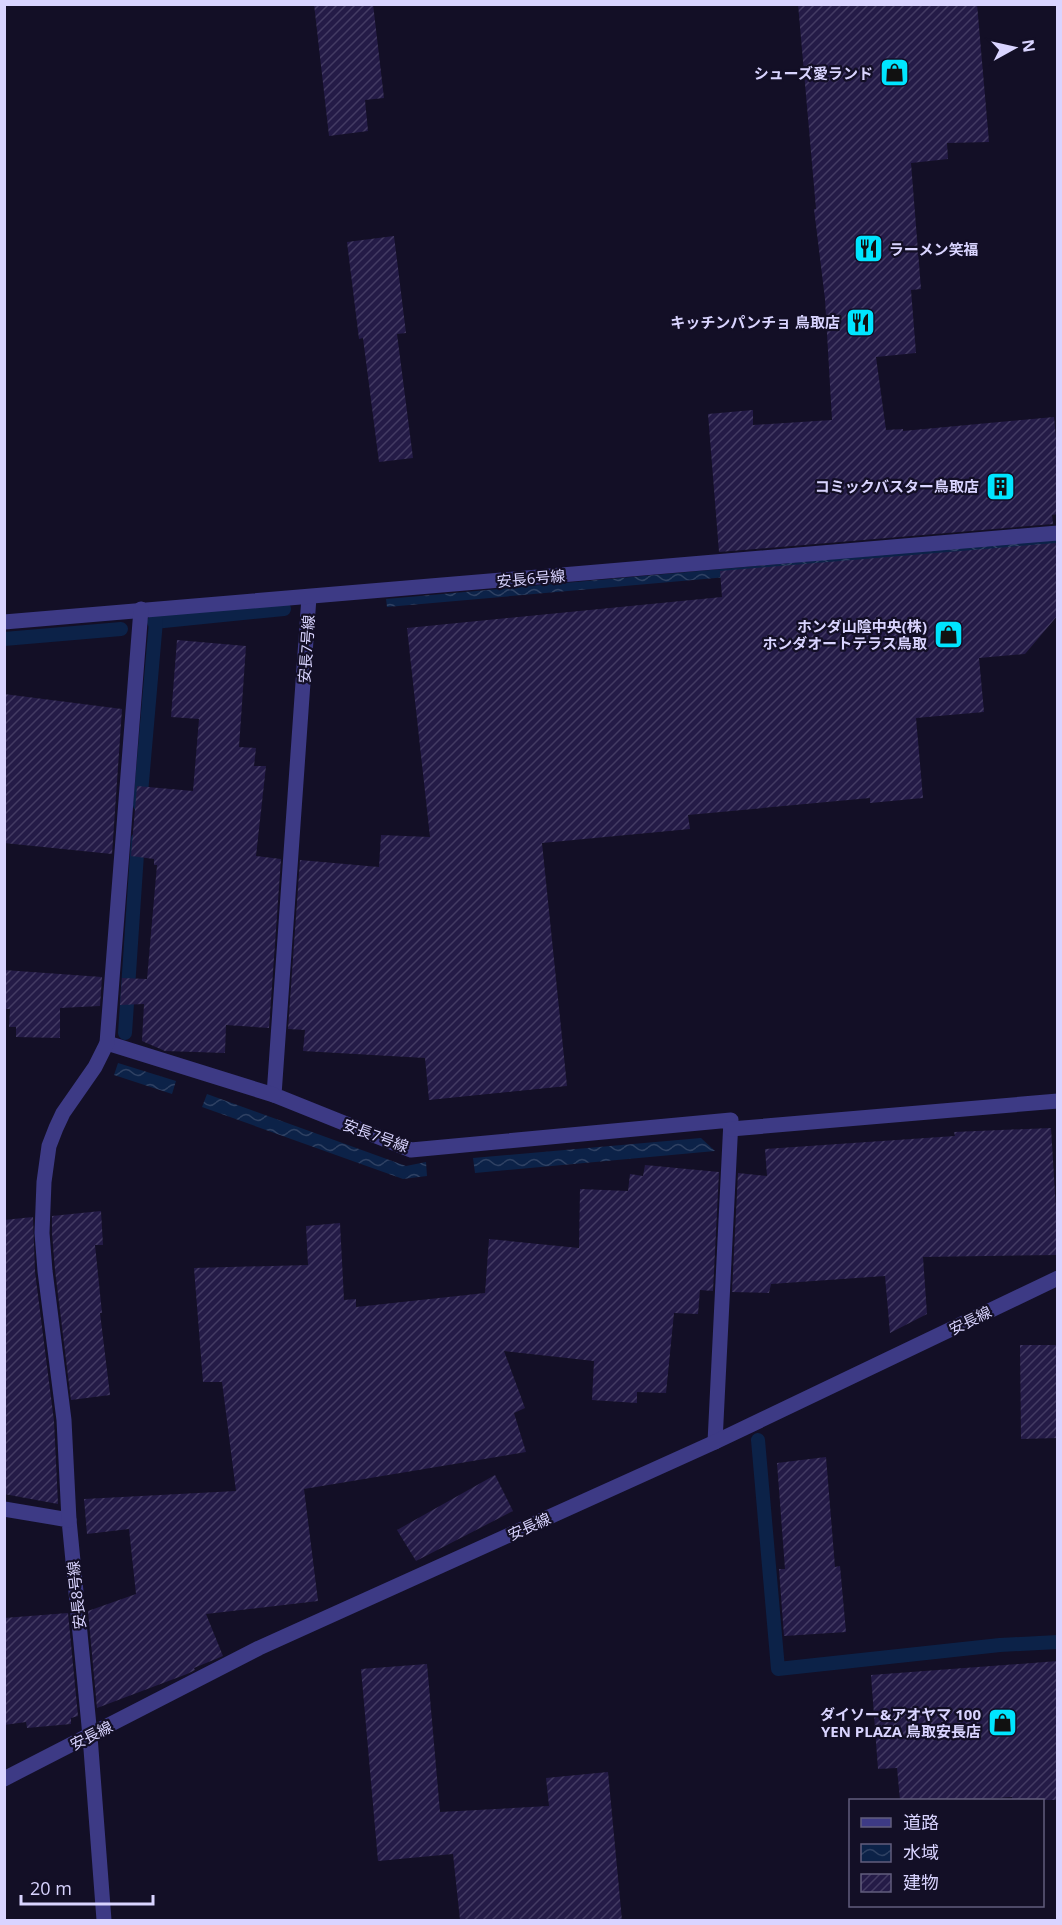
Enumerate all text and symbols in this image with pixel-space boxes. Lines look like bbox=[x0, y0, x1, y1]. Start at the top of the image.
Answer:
north arrow bbox=[984, 18, 1044, 78]
text: N bbox=[1017, 38, 1041, 54]
shop icon: シューズ愛ランド bbox=[878, 57, 910, 89]
place label: シューズ愛ランド bbox=[754, 63, 873, 83]
restaurant icon: ラーメン笑福 bbox=[852, 233, 884, 265]
place label: ラーメン笑福 bbox=[889, 239, 978, 259]
restaurant icon: キッチンパンチョ 鳥取店 bbox=[845, 306, 877, 338]
place label: キッチンパンチョ 鳥取店 bbox=[670, 312, 840, 332]
building icon: コミックバスター鳥取店 bbox=[984, 470, 1016, 502]
place label: コミックバスター鳥取店 bbox=[815, 476, 979, 496]
street label: 安長6号線 bbox=[496, 565, 566, 591]
street label: 安長7号線 bbox=[294, 614, 318, 684]
place label: ホンダ山陰中央(株) ホンダオートテラス鳥取 bbox=[762, 616, 927, 653]
shop icon: ホンダ山陰中央(株) ホンダオートテラス鳥取 bbox=[932, 619, 964, 651]
street label: 安長7号線 bbox=[340, 1114, 412, 1156]
street label: 安長線 bbox=[945, 1301, 995, 1339]
street label: 安長線 bbox=[504, 1508, 554, 1544]
street label: 安長8号線 bbox=[62, 1560, 90, 1630]
place label: ダイソー&アオヤマ 100 YEN PLAZA 鳥取安長店 bbox=[820, 1704, 981, 1741]
shop icon: ダイソー&アオヤマ 100 YEN PLAZA 鳥取安長店 bbox=[986, 1707, 1018, 1739]
street label: 安長線 bbox=[66, 1716, 116, 1754]
legend bbox=[849, 1799, 1044, 1907]
text: 道路 bbox=[903, 1810, 939, 1834]
text: 水域 bbox=[903, 1840, 939, 1864]
scale bar bbox=[21, 1868, 153, 1906]
text: 建物 bbox=[903, 1870, 939, 1894]
text: 20 m bbox=[30, 1876, 72, 1900]

